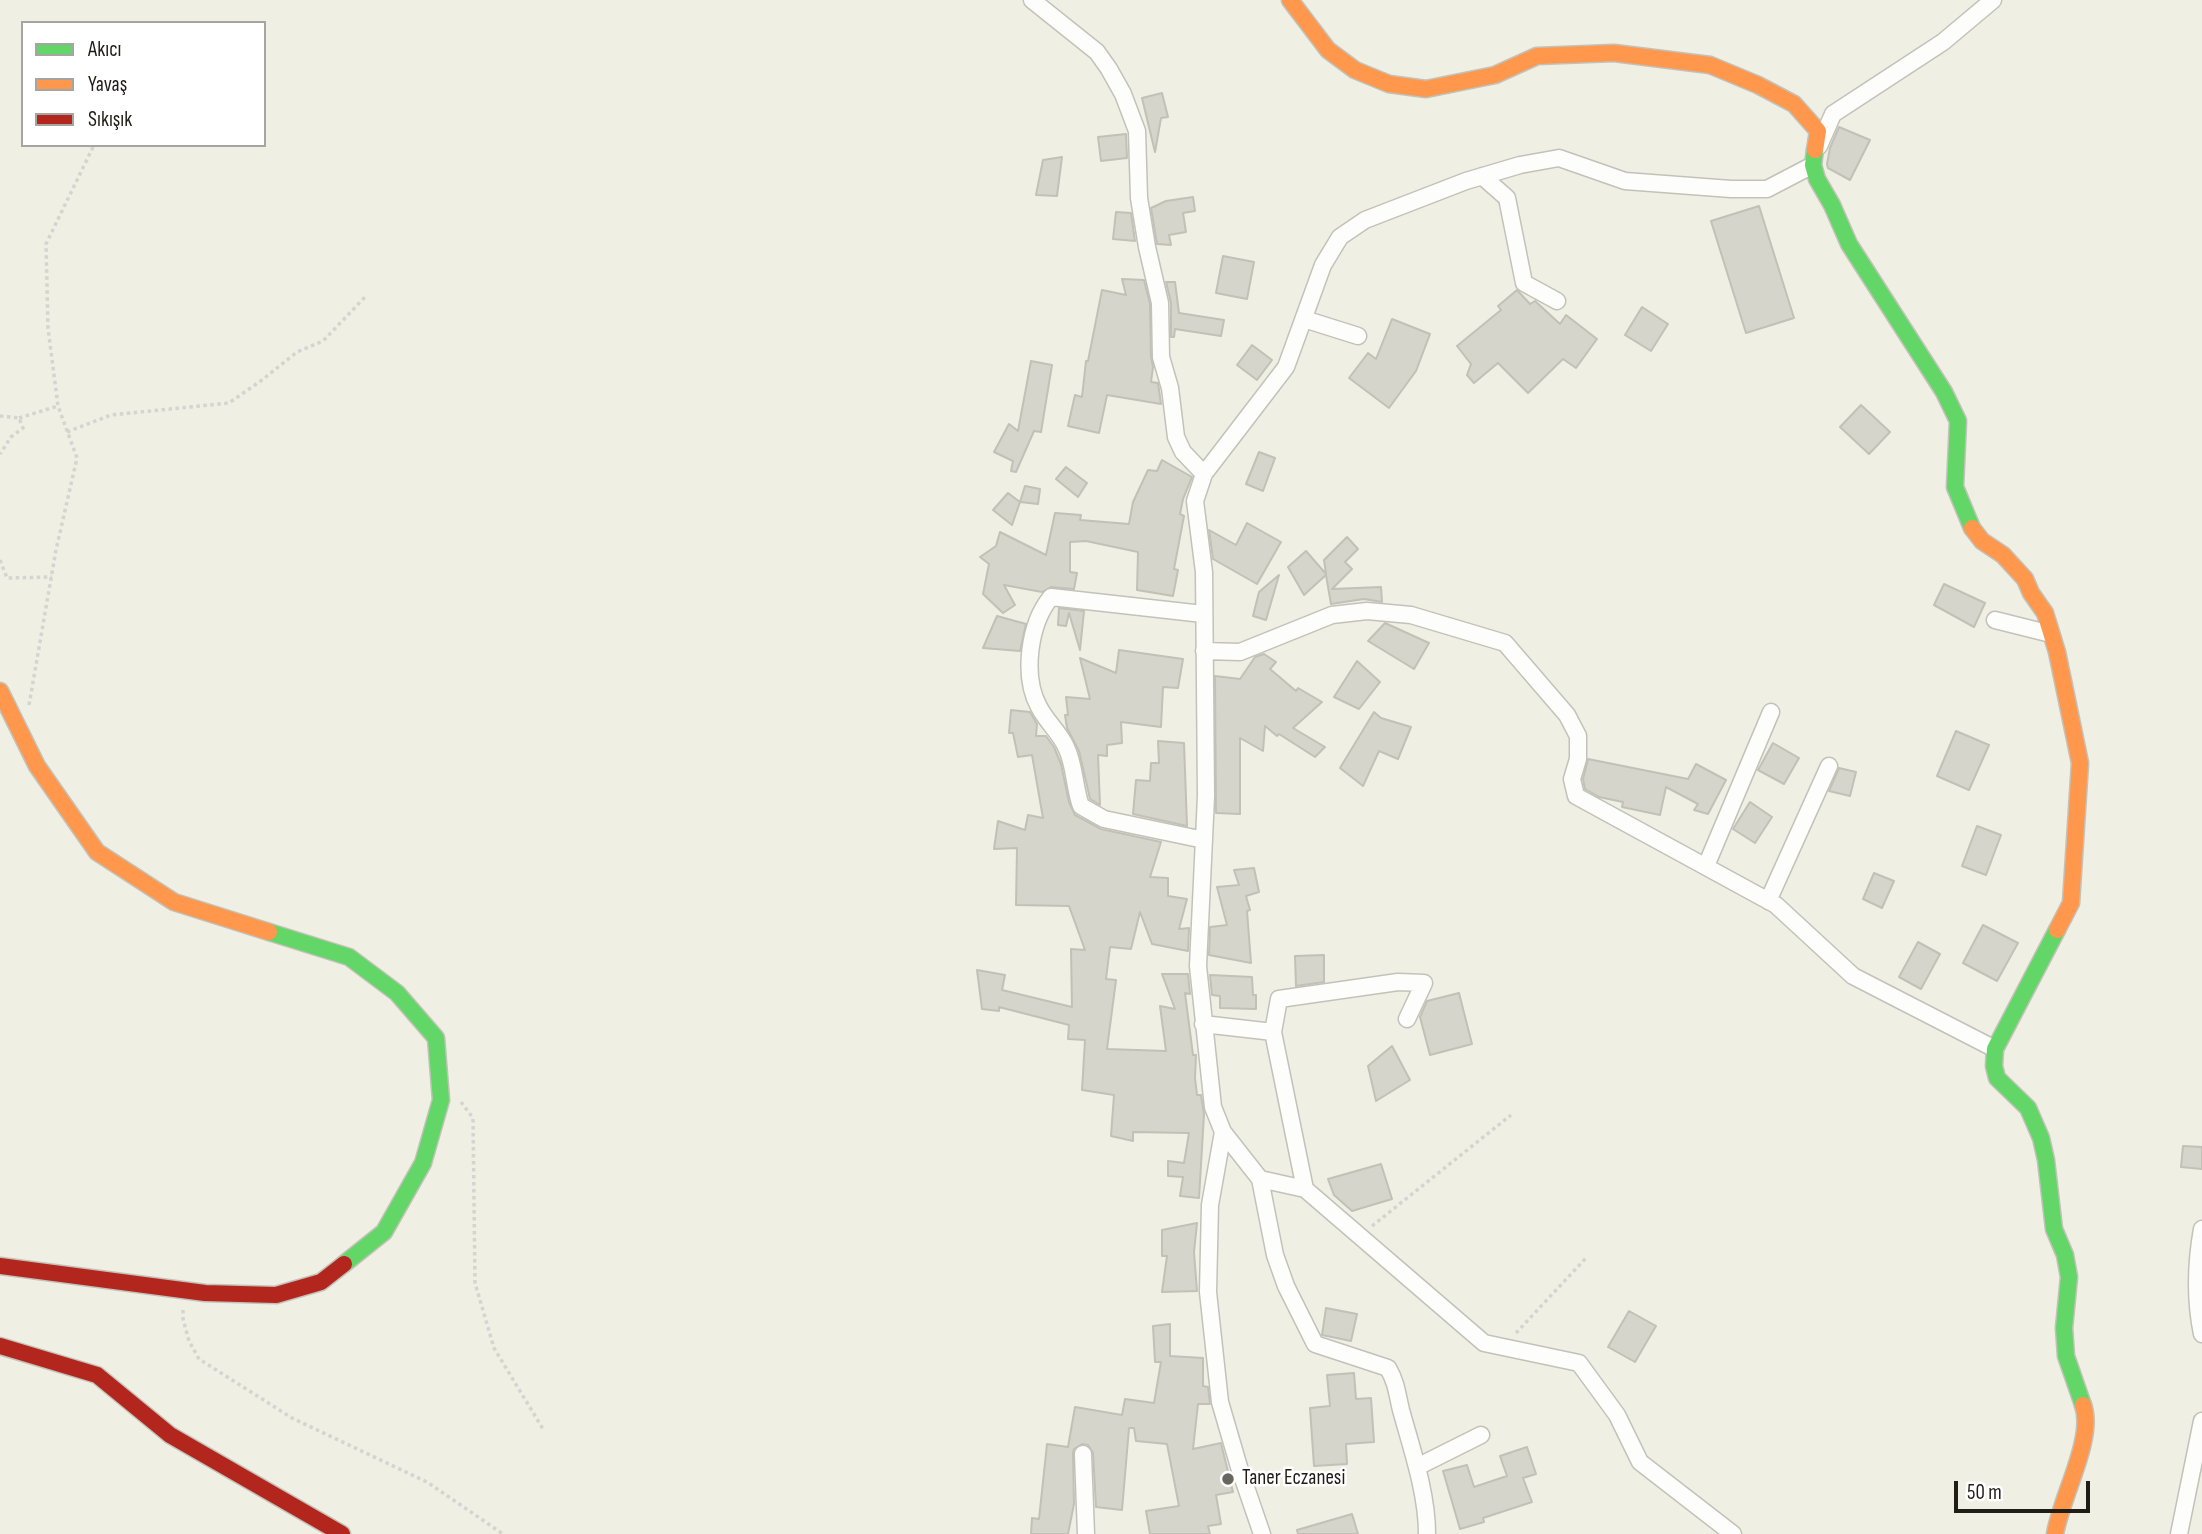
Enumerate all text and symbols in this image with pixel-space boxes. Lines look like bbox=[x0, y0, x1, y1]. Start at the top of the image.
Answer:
legend bbox=[21, 21, 266, 147]
text: Akıcı bbox=[88, 37, 121, 62]
text: Yavaş bbox=[88, 72, 127, 97]
text: Sıkışık bbox=[88, 107, 132, 132]
place label: Taner Eczanesi bbox=[1242, 1466, 1345, 1492]
scale bar bbox=[1957, 1468, 2094, 1512]
marker: Taner Eczanesi bbox=[1220, 1471, 1236, 1487]
text: 50 m bbox=[1967, 1480, 2002, 1505]

